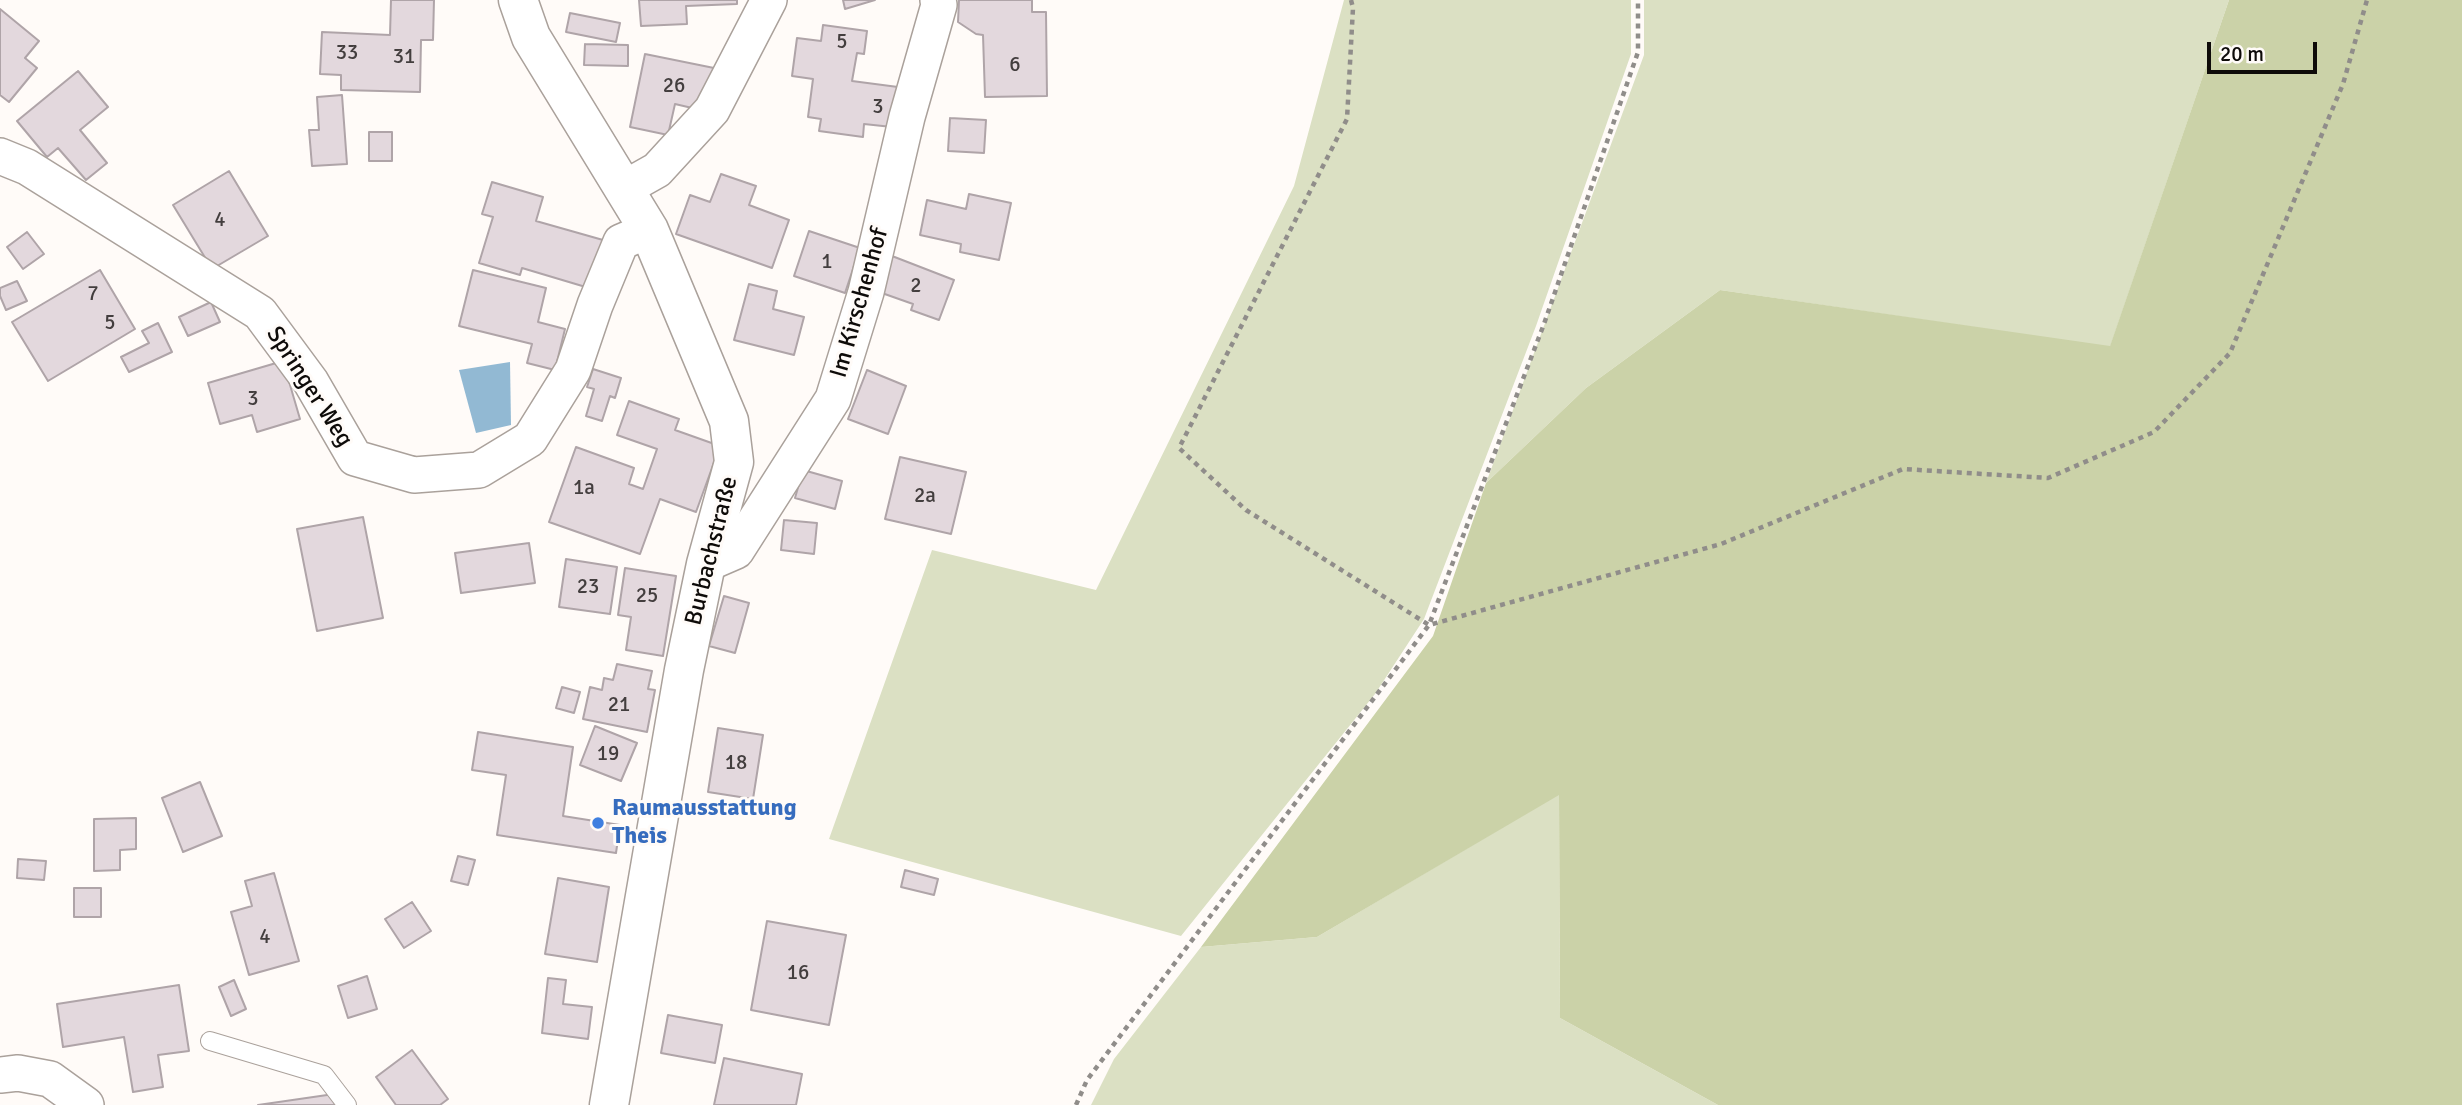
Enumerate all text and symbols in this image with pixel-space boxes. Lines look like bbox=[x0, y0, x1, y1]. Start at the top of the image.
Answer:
scale bar bbox=[2210, 28, 2320, 72]
house number: 5 bbox=[836, 29, 848, 55]
house number: 33 bbox=[336, 40, 358, 66]
text: 20 m bbox=[2220, 41, 2264, 67]
house number: 31 bbox=[393, 44, 415, 70]
house number: 6 bbox=[1009, 52, 1021, 78]
house number: 26 bbox=[663, 73, 685, 99]
house number: 3 bbox=[872, 94, 884, 120]
house number: 4 bbox=[214, 207, 226, 233]
street label: Im Kirschenhof bbox=[825, 225, 895, 381]
house number: 1 bbox=[821, 249, 833, 275]
house number: 2 bbox=[910, 273, 922, 299]
house number: 7 bbox=[87, 281, 99, 307]
house number: 5 bbox=[104, 310, 116, 336]
street label: Springer Weg bbox=[259, 321, 359, 453]
house number: 3 bbox=[247, 386, 259, 412]
street label: Burbachstraße bbox=[680, 474, 744, 628]
house number: 1a bbox=[573, 475, 595, 501]
house number: 2a bbox=[914, 483, 936, 509]
house number: 23 bbox=[577, 574, 599, 600]
house number: 25 bbox=[636, 583, 658, 609]
house number: 21 bbox=[608, 692, 630, 718]
house number: 19 bbox=[597, 741, 619, 767]
house number: 18 bbox=[725, 750, 747, 776]
place label: Raumausstattung Theis bbox=[612, 795, 797, 851]
marker: Raumausstattung Theis bbox=[590, 815, 606, 831]
house number: 4 bbox=[259, 924, 271, 950]
house number: 16 bbox=[787, 960, 809, 986]

